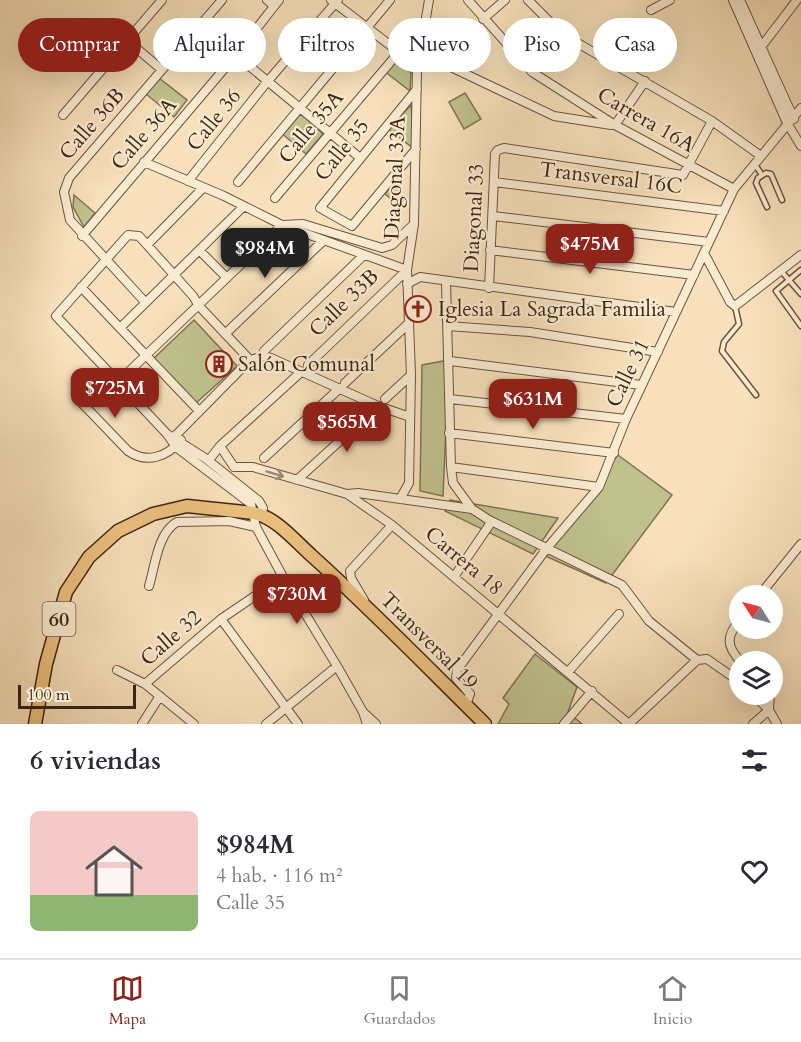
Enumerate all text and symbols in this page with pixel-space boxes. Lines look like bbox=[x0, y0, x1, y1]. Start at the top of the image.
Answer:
chip: Comprar bbox=[18, 18, 141, 72]
chip: Alquilar bbox=[153, 18, 266, 72]
chip: Filtros bbox=[278, 18, 376, 72]
chip: Nuevo bbox=[388, 18, 491, 72]
chip: Piso bbox=[503, 18, 581, 72]
chip: Casa bbox=[593, 18, 677, 72]
street label: Carrera 16A bbox=[592, 80, 700, 160]
street label: Calle 36B bbox=[53, 82, 131, 166]
street label: Calle 36 bbox=[180, 83, 248, 157]
street label: Calle 35A bbox=[273, 85, 349, 169]
street label: Calle 36A bbox=[104, 91, 184, 177]
street label: Calle 35 bbox=[309, 114, 375, 186]
street label: Diagonal 33A bbox=[377, 115, 413, 240]
street label: Transversal 16C bbox=[538, 155, 684, 201]
street label: Diagonal 33 bbox=[457, 163, 491, 273]
pin: $475M bbox=[548, 224, 632, 275]
pin: $984M bbox=[223, 228, 307, 279]
text: $475M bbox=[560, 230, 620, 257]
text: $984M bbox=[235, 234, 295, 261]
street label: Calle 33B bbox=[303, 262, 385, 344]
church icon: Iglesia La Sagrada Familia bbox=[403, 294, 433, 324]
place label: Iglesia La Sagrada Familia bbox=[438, 295, 666, 324]
street label: Calle 31 bbox=[599, 334, 657, 412]
building icon: Salón Comunal bbox=[204, 349, 234, 379]
place label: Salón Comunal bbox=[238, 350, 375, 379]
pin: $725M bbox=[73, 368, 157, 419]
text: $725M bbox=[85, 374, 145, 401]
pin: $631M bbox=[491, 379, 575, 430]
text: $631M bbox=[503, 385, 563, 412]
pin: $565M bbox=[305, 402, 389, 453]
text: $565M bbox=[317, 408, 377, 435]
one-way arrow bbox=[265, 469, 284, 480]
street label: Carrera 18 bbox=[419, 520, 509, 602]
pin: $730M bbox=[255, 574, 339, 625]
text: $730M bbox=[267, 580, 327, 607]
north arrow bbox=[729, 585, 783, 639]
map controls bbox=[729, 585, 783, 705]
street label: Transversal 19 bbox=[374, 586, 485, 697]
road number: 60 bbox=[42, 602, 76, 636]
street label: Calle 32 bbox=[134, 603, 208, 673]
button: layers bbox=[729, 651, 783, 705]
scale bar bbox=[18, 682, 136, 710]
text: 100 m bbox=[27, 684, 69, 706]
text: 6 viviendas bbox=[30, 743, 161, 778]
icon: filters bbox=[738, 744, 771, 777]
text: $984M bbox=[216, 827, 295, 862]
icon: home bbox=[78, 835, 150, 907]
icon: heart bbox=[738, 855, 771, 888]
text: 4 hab. · 116 m² bbox=[216, 862, 343, 889]
text: Calle 35 bbox=[216, 889, 285, 916]
tab: Mapa bbox=[109, 972, 146, 1030]
tab: Guardados bbox=[363, 972, 436, 1030]
tab: Inicio bbox=[653, 972, 692, 1030]

